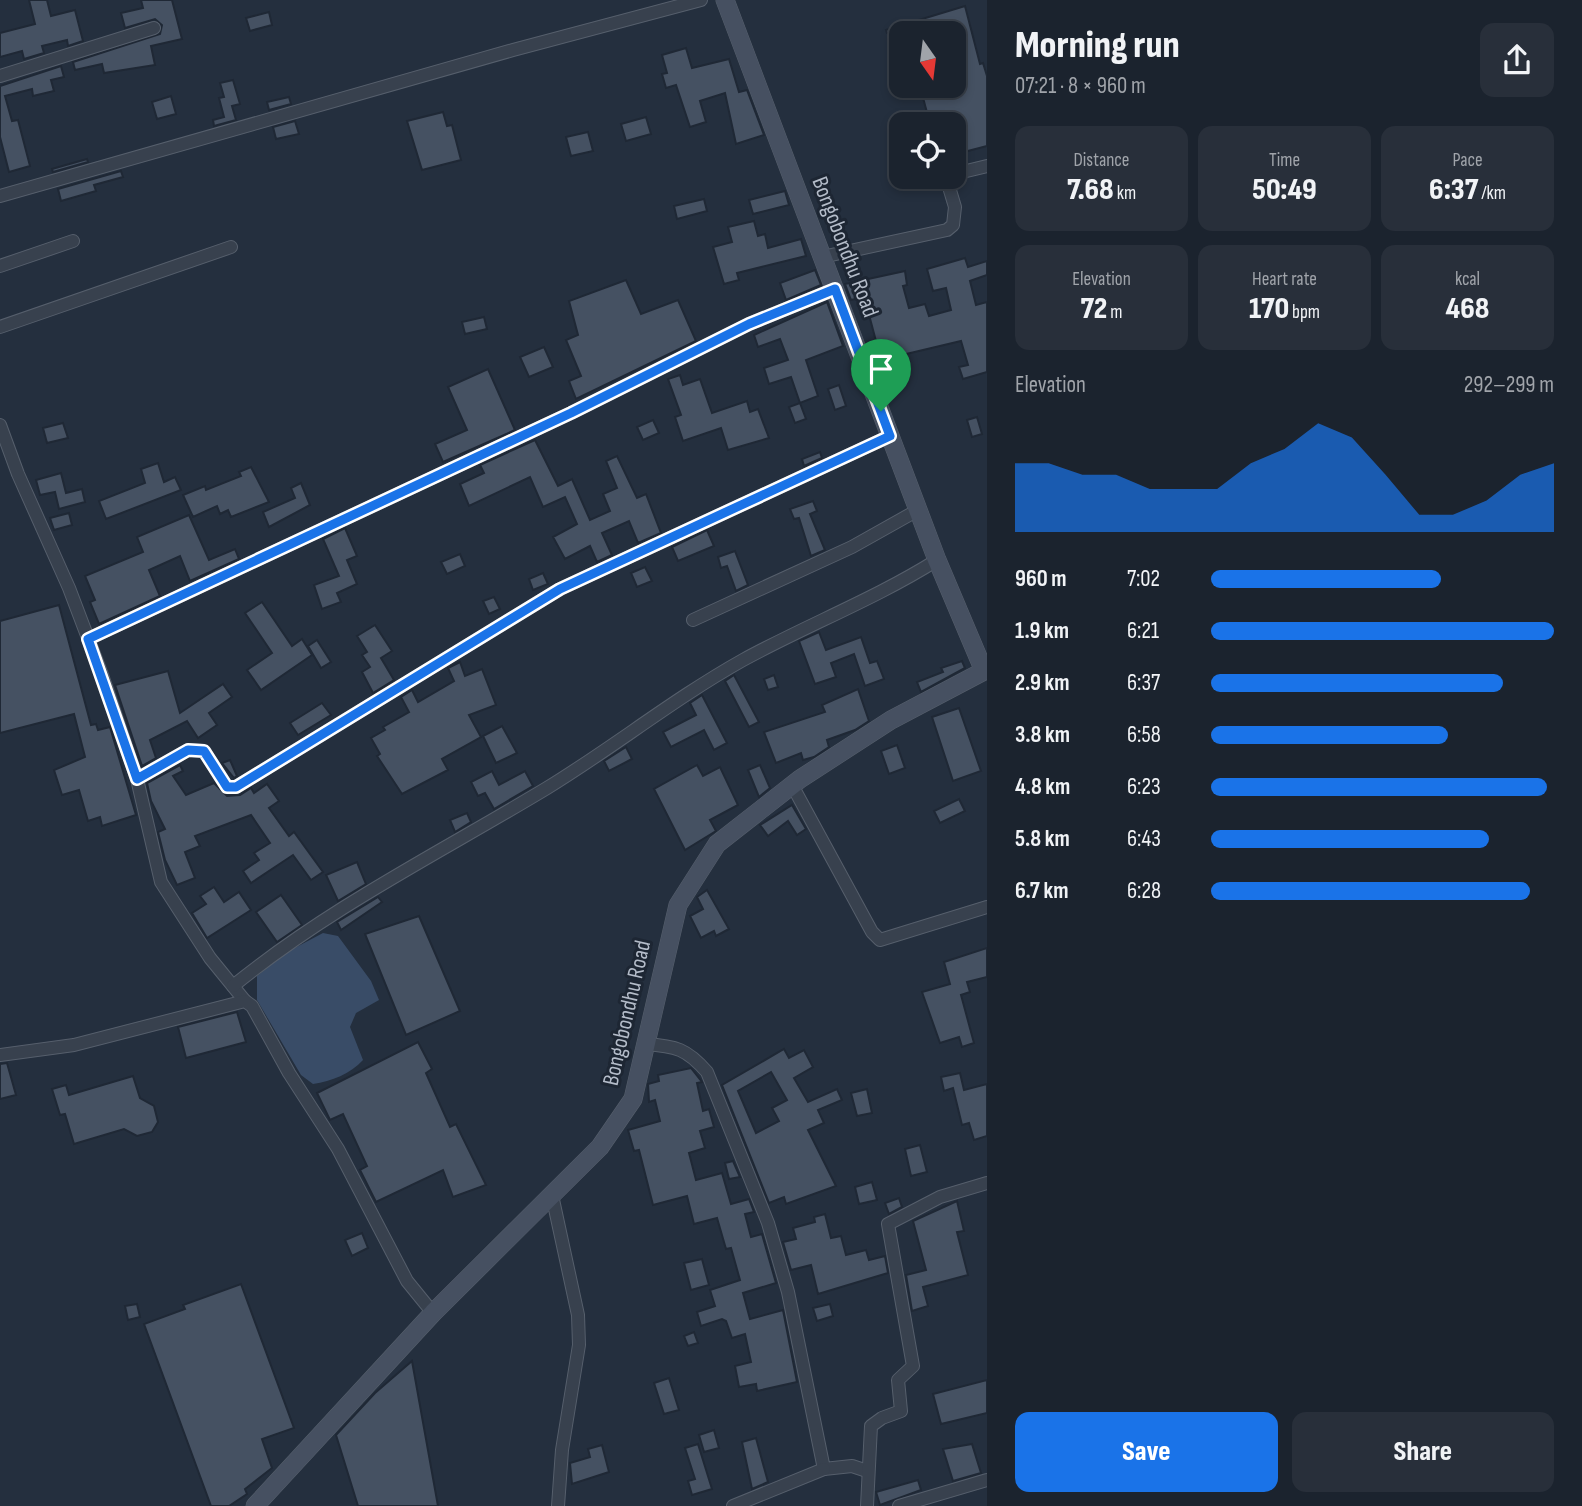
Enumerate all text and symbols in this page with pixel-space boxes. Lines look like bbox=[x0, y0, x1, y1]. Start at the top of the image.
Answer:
north arrow bbox=[889, 21, 966, 98]
map controls bbox=[889, 21, 966, 189]
text: Morning run bbox=[1015, 23, 1180, 68]
button: share bbox=[1480, 23, 1554, 97]
text: 07:21 · 8 × 960 m bbox=[1015, 72, 1146, 100]
button: locate bbox=[889, 112, 966, 189]
text: Distance bbox=[1073, 149, 1130, 172]
text: Time bbox=[1269, 149, 1300, 172]
text: Pace bbox=[1452, 149, 1483, 172]
text: 7.68 bbox=[1067, 172, 1114, 208]
text: 50:49 bbox=[1252, 172, 1317, 208]
text: 6:37 bbox=[1429, 172, 1478, 208]
street label: Bongobondhu Road bbox=[805, 173, 885, 321]
text: km bbox=[1114, 182, 1136, 205]
text: /km bbox=[1478, 182, 1506, 205]
text: Elevation bbox=[1072, 268, 1131, 291]
text: Heart rate bbox=[1252, 268, 1317, 291]
text: kcal bbox=[1455, 268, 1480, 291]
text: 72 bbox=[1080, 291, 1107, 327]
text: 170 bbox=[1249, 291, 1289, 327]
text: 468 bbox=[1446, 291, 1489, 327]
text: m bbox=[1107, 301, 1123, 324]
text: bpm bbox=[1289, 301, 1320, 324]
pin bbox=[851, 339, 911, 411]
icon: arrive bbox=[862, 350, 900, 388]
text: Elevation bbox=[1015, 371, 1086, 399]
text: 292–299 m bbox=[1464, 371, 1554, 399]
text: 960 m bbox=[1015, 565, 1067, 593]
text: 7:02 bbox=[1127, 565, 1160, 593]
text: 1.9 km bbox=[1015, 617, 1069, 645]
text: 6:21 bbox=[1127, 617, 1159, 645]
text: 2.9 km bbox=[1015, 669, 1069, 697]
text: 6:37 bbox=[1127, 669, 1160, 697]
text: 3.8 km bbox=[1015, 721, 1070, 749]
text: 6:58 bbox=[1127, 721, 1161, 749]
text: 4.8 km bbox=[1015, 773, 1070, 801]
text: 6:23 bbox=[1127, 773, 1161, 801]
text: 5.8 km bbox=[1015, 825, 1070, 853]
text: 6:43 bbox=[1127, 825, 1161, 853]
text: 6.7 km bbox=[1015, 877, 1068, 905]
text: 6:28 bbox=[1127, 877, 1161, 905]
street label: Bongobondhu Road bbox=[597, 938, 657, 1088]
button: Save bbox=[1015, 1412, 1278, 1492]
button: Share bbox=[1292, 1412, 1554, 1492]

